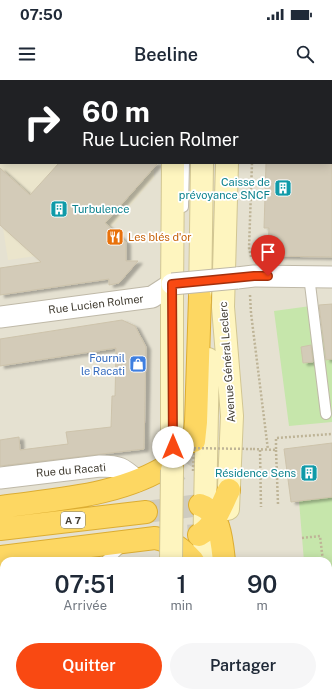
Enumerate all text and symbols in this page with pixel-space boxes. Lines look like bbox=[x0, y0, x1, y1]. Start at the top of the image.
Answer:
text: 07:50 bbox=[20, 6, 63, 23]
icon: menu bbox=[16, 43, 38, 65]
icon: search bbox=[294, 43, 316, 65]
text: Beeline bbox=[134, 44, 198, 65]
text: 60 m bbox=[82, 95, 150, 128]
icon: right bbox=[16, 96, 68, 148]
text: Rue Lucien Rolmer bbox=[82, 129, 239, 150]
place label: Caisse de prévoyance SNCF bbox=[179, 176, 270, 201]
building icon: Caisse de prévoyance SNCF bbox=[273, 178, 293, 198]
building icon: Turbulence bbox=[49, 199, 69, 219]
place label: Turbulence bbox=[72, 203, 129, 215]
restaurant icon: Les blés d'or bbox=[105, 227, 125, 247]
place label: Les blés d'or bbox=[128, 231, 191, 243]
pin bbox=[251, 235, 285, 276]
icon: arrive bbox=[257, 241, 279, 263]
street label: Rue Lucien Rolmer bbox=[48, 292, 144, 316]
street label: Avenue Général Leclerc bbox=[217, 301, 237, 423]
place label: Fournil le Racati bbox=[81, 352, 125, 377]
shop icon: Fournil le Racati bbox=[128, 354, 148, 374]
position arrow bbox=[152, 426, 194, 468]
street label: Rue du Racati bbox=[36, 461, 106, 479]
building icon: Résidence Sens bbox=[299, 463, 319, 483]
place label: Résidence Sens bbox=[215, 467, 296, 479]
road number: A 7 bbox=[61, 512, 85, 528]
text: 07:51 bbox=[55, 570, 116, 598]
text: 1 bbox=[176, 570, 186, 598]
text: 90 bbox=[247, 570, 277, 598]
text: Arrivée bbox=[63, 598, 107, 613]
text: min bbox=[170, 598, 192, 613]
text: m bbox=[257, 598, 268, 613]
button: Quitter bbox=[16, 643, 162, 689]
button: Partager bbox=[170, 643, 316, 689]

